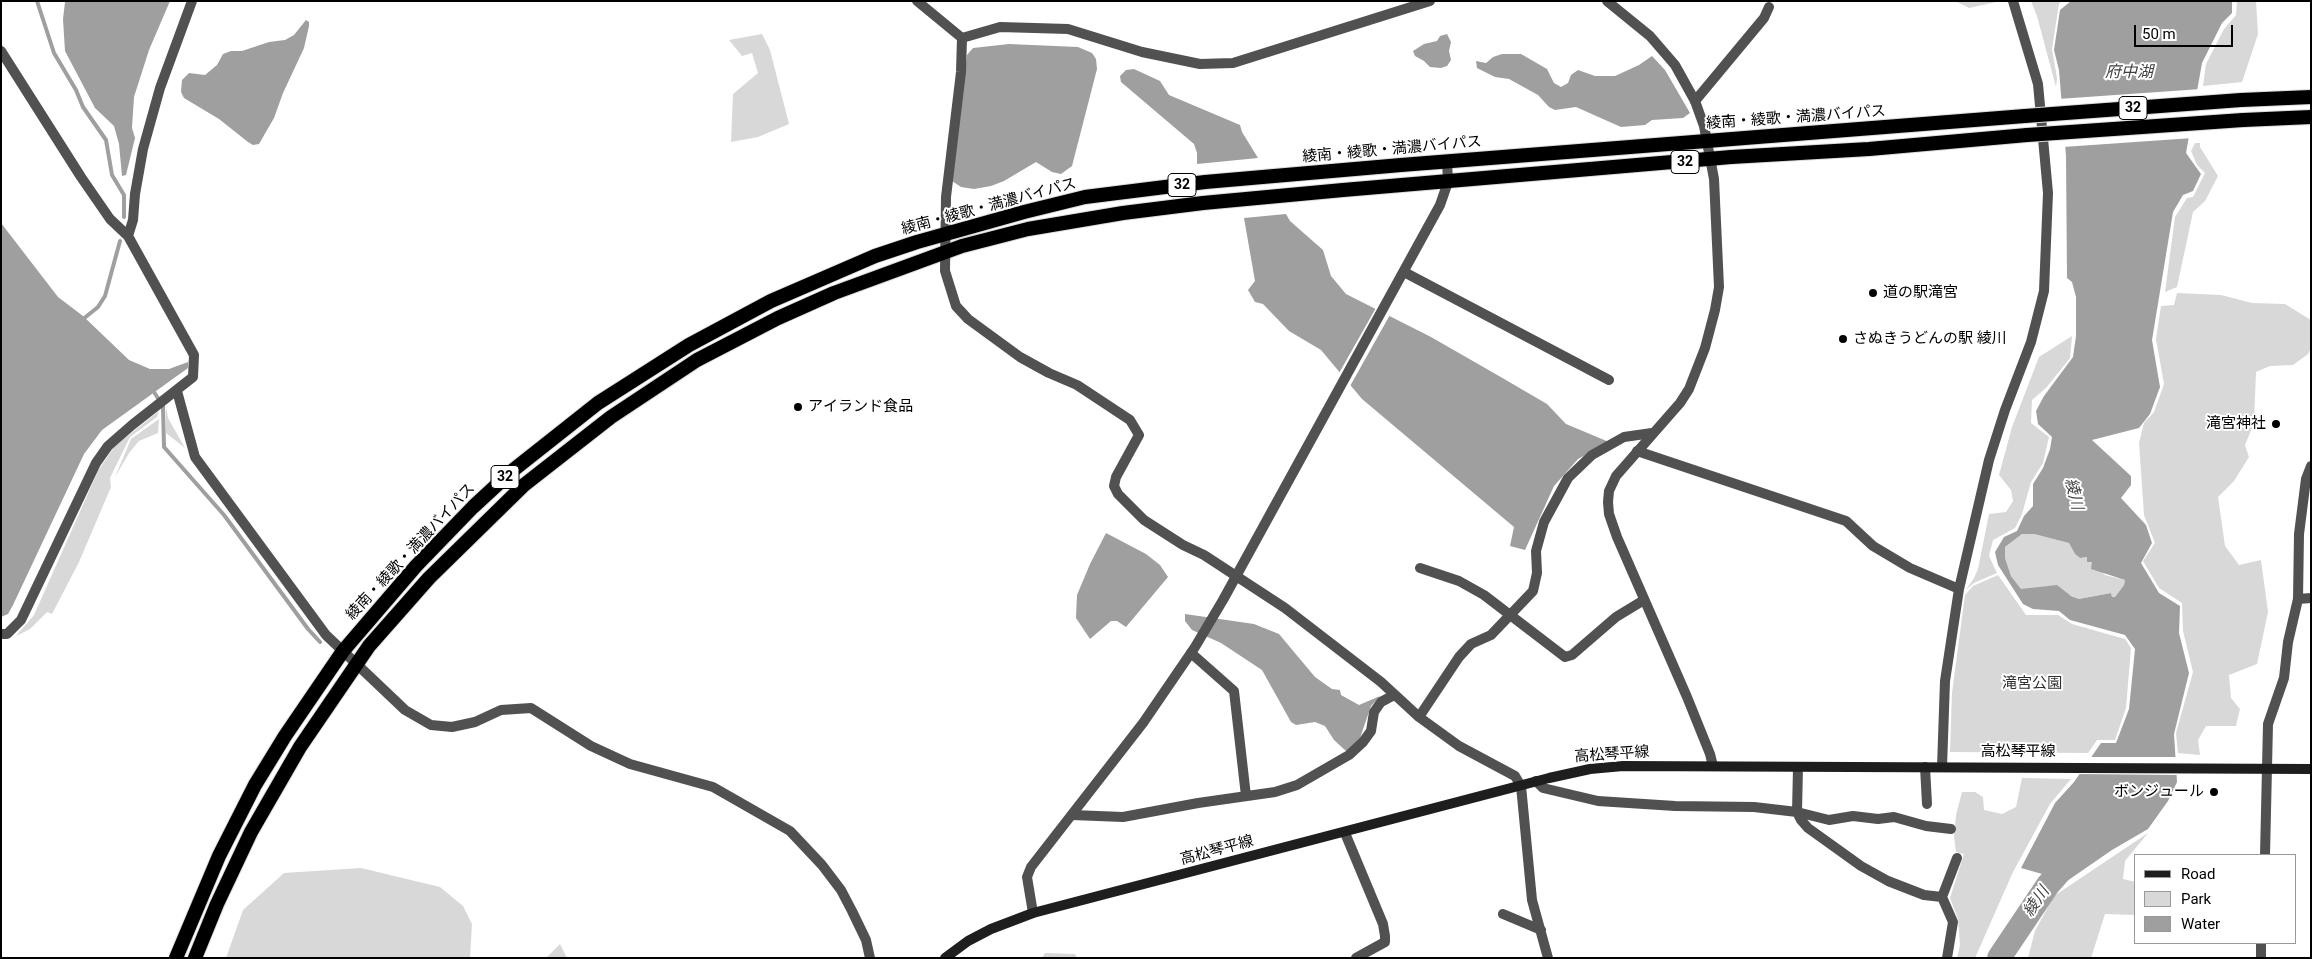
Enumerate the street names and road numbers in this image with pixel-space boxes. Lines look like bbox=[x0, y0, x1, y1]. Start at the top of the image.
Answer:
road number: 32 bbox=[2119, 96, 2147, 120]
street label: 綾南・綾歌・満濃バイパス bbox=[1706, 103, 1886, 133]
street label: 綾南・綾歌・満濃バイパス bbox=[1302, 133, 1482, 167]
road number: 32 bbox=[1671, 150, 1699, 173]
road number: 32 bbox=[1168, 174, 1196, 196]
street label: 綾南・綾歌・満濃バイパス bbox=[900, 175, 1078, 239]
road number: 32 bbox=[491, 466, 519, 488]
street label: 綾南・綾歌・満濃バイパス bbox=[343, 480, 479, 624]
street label: 高松琴平線 bbox=[1574, 743, 1650, 767]
street label: 高松琴平線 bbox=[1981, 743, 2055, 761]
street label: 高松琴平線 bbox=[1178, 833, 1256, 869]

